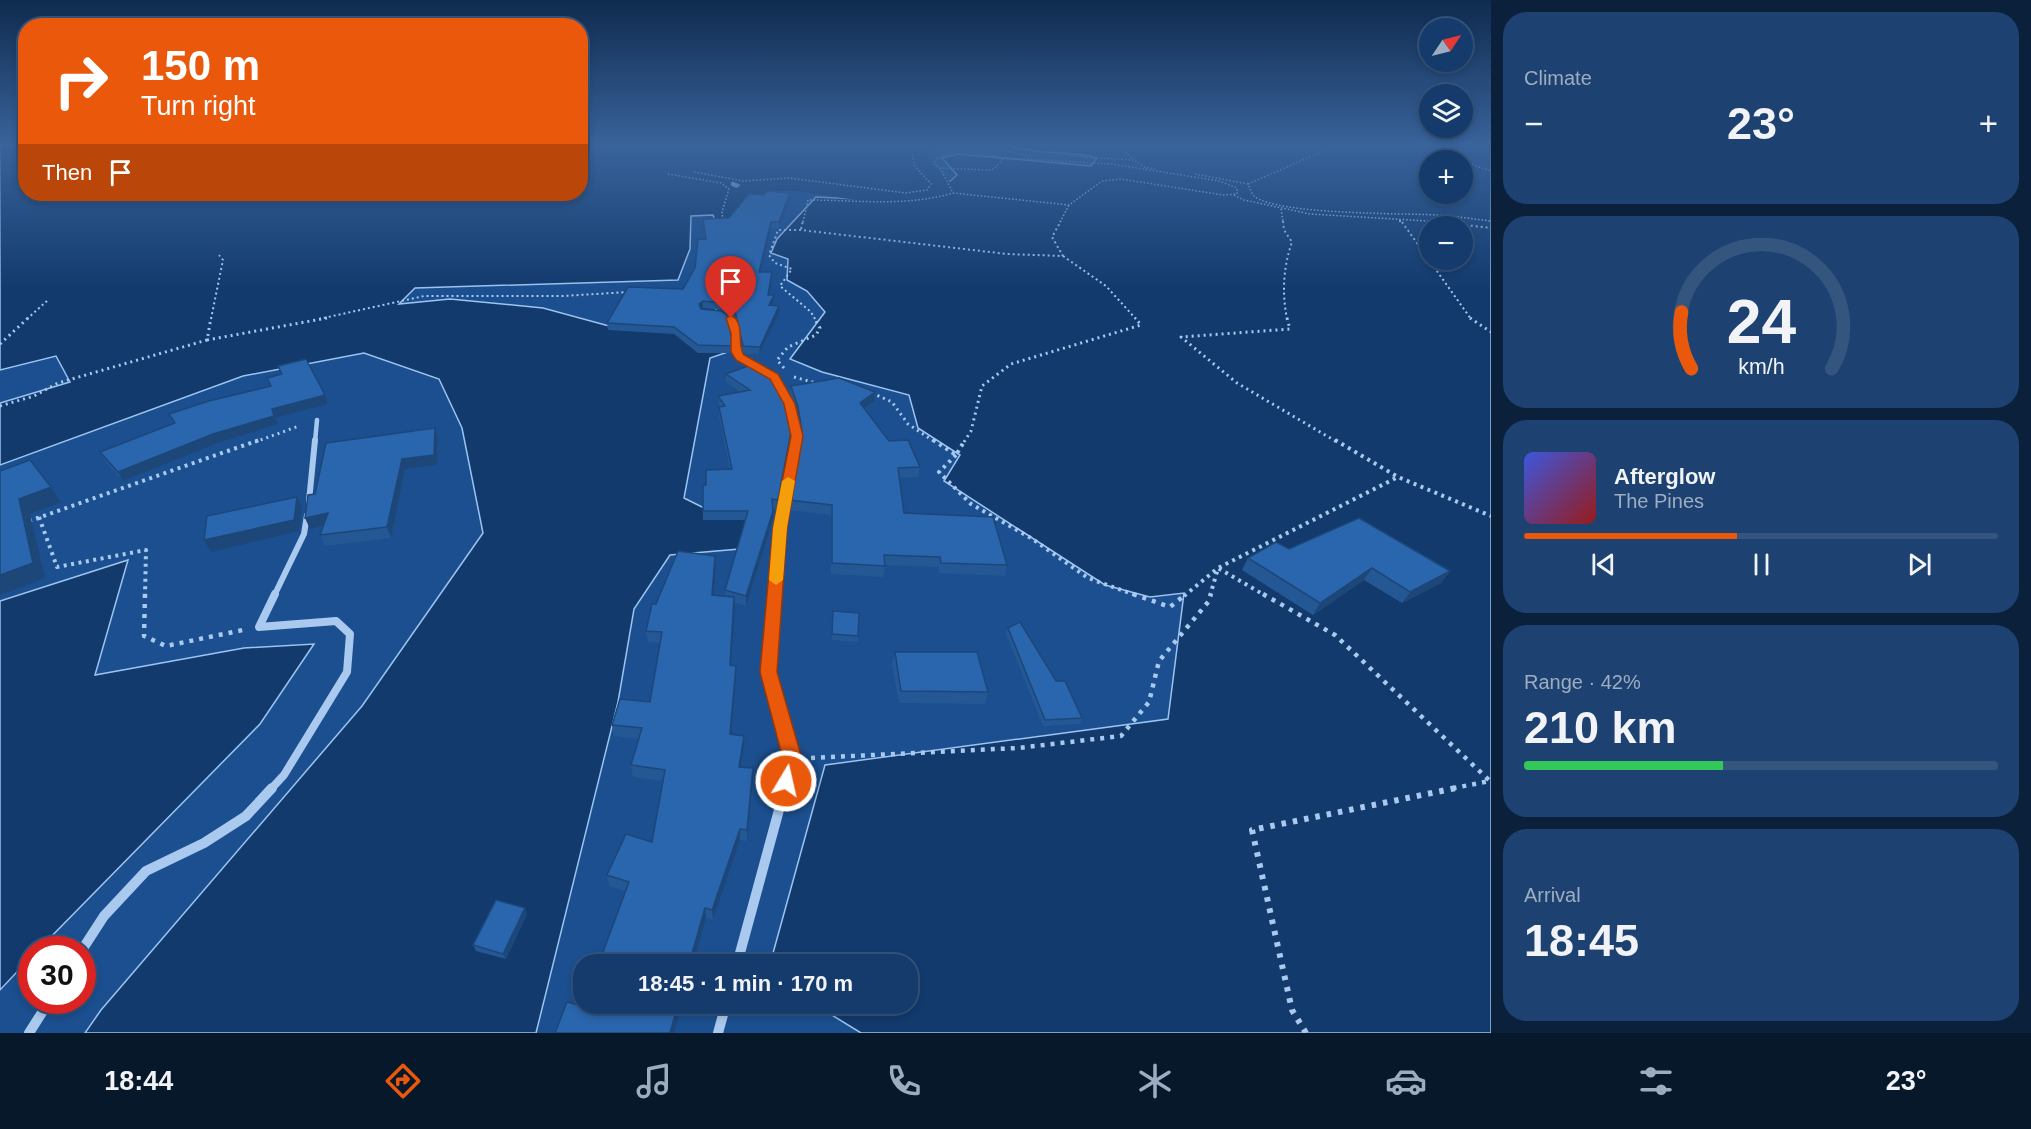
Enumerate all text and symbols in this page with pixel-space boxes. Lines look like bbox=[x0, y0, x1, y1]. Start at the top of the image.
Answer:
north arrow bbox=[1419, 18, 1473, 72]
map controls bbox=[1419, 18, 1473, 270]
icon: right bbox=[42, 42, 120, 120]
text: 150 m bbox=[141, 42, 260, 89]
text: Climate bbox=[1524, 67, 1592, 89]
button: layers bbox=[1419, 84, 1473, 138]
text: Turn right bbox=[141, 91, 256, 121]
text: 23° bbox=[1727, 98, 1795, 149]
text: − bbox=[1524, 105, 1543, 142]
text: + bbox=[1979, 105, 1998, 142]
button: + bbox=[1419, 150, 1473, 204]
icon: arrive bbox=[104, 156, 137, 189]
text: Then bbox=[42, 160, 92, 185]
button: − bbox=[1419, 216, 1473, 270]
pin bbox=[705, 256, 756, 318]
icon: arrive bbox=[714, 265, 747, 298]
text: 24 bbox=[1726, 287, 1796, 356]
text: km/h bbox=[1738, 356, 1784, 380]
text: Afterglow bbox=[1614, 464, 1715, 489]
text: The Pines bbox=[1614, 490, 1704, 512]
icon: previous bbox=[1587, 548, 1620, 581]
icon: pause bbox=[1745, 548, 1778, 581]
icon: next bbox=[1903, 548, 1936, 581]
text: Range · 42% bbox=[1524, 671, 1641, 693]
text: 210 km bbox=[1524, 702, 1677, 753]
position arrow bbox=[754, 749, 818, 813]
text: Arrival bbox=[1524, 884, 1581, 906]
text: 18:45 bbox=[1524, 915, 1639, 966]
speed limit sign: 30 bbox=[18, 936, 96, 1014]
text: 18:45 · 1 min · 170 m bbox=[638, 971, 853, 996]
icon: directions bbox=[382, 1060, 424, 1102]
icon: music bbox=[633, 1060, 675, 1102]
icon: phone bbox=[883, 1060, 925, 1102]
icon: climate bbox=[1134, 1060, 1176, 1102]
icon: car bbox=[1385, 1060, 1427, 1102]
icon: filters bbox=[1635, 1060, 1677, 1102]
text: 18:44 bbox=[104, 1066, 173, 1096]
text: 23° bbox=[1886, 1066, 1927, 1096]

